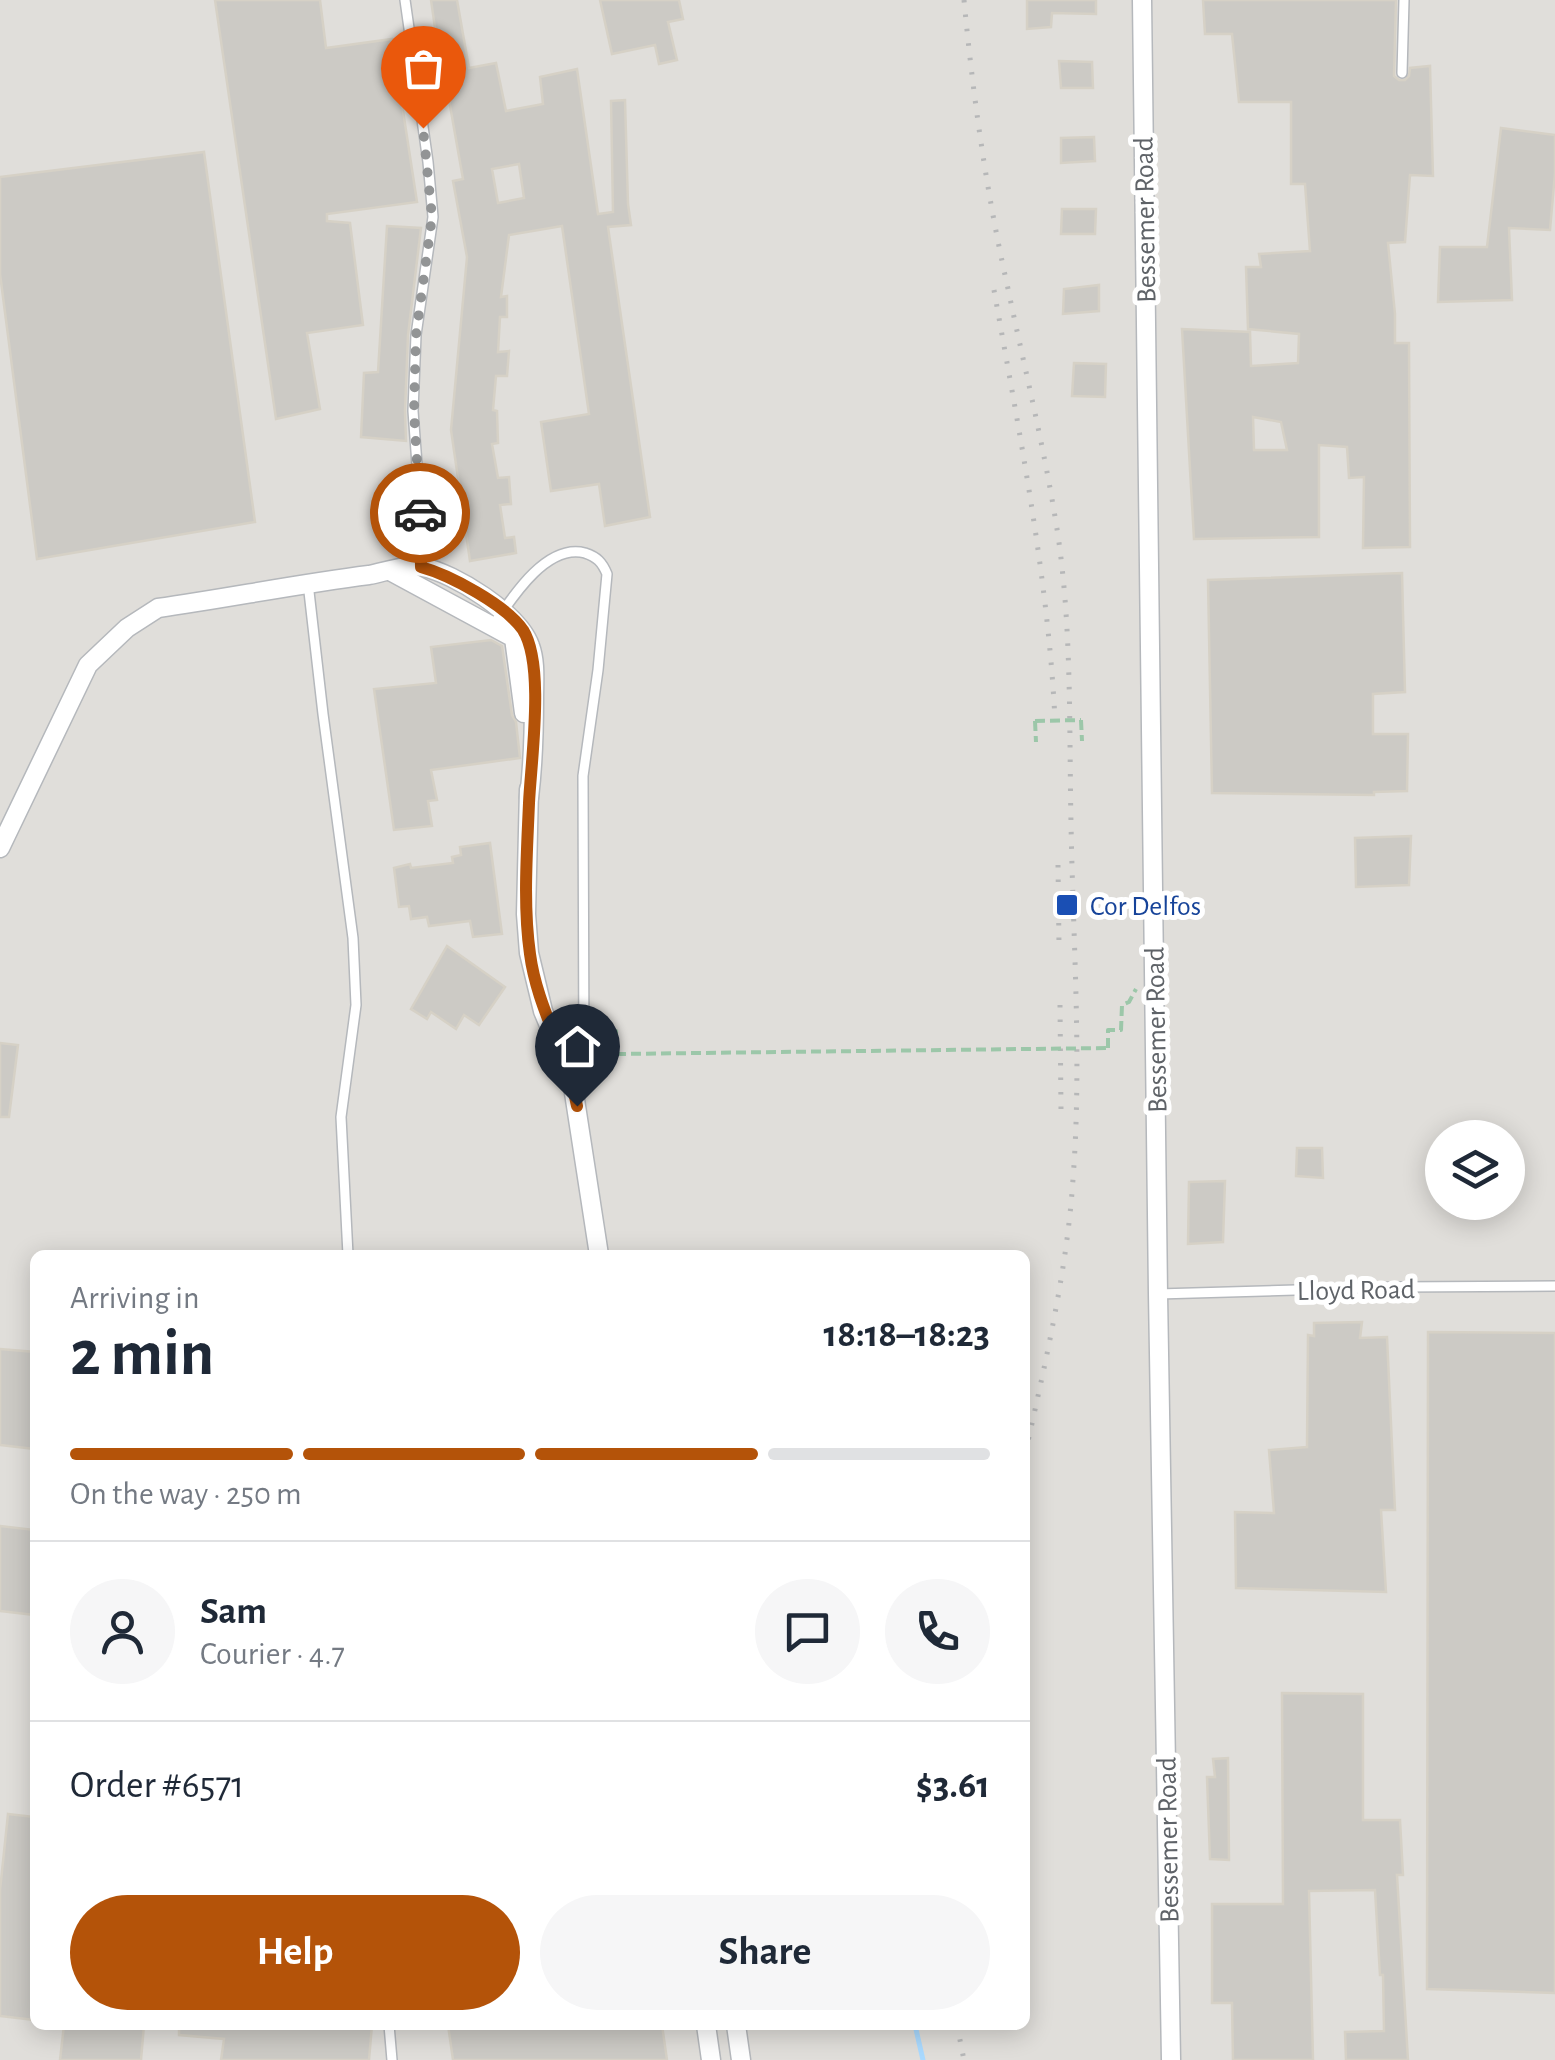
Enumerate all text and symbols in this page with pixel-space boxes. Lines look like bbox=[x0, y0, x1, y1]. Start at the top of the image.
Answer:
pin bbox=[381, 26, 466, 129]
icon: bag bbox=[396, 41, 451, 96]
street label: Bessemer Road bbox=[1131, 137, 1161, 303]
courier bbox=[370, 463, 470, 563]
icon: car bbox=[393, 486, 448, 541]
marker: Cor Delfos bbox=[1054, 892, 1080, 918]
place label: Cor Delfos bbox=[1090, 893, 1201, 921]
street label: Bessemer Road bbox=[1142, 947, 1172, 1113]
pin bbox=[535, 1004, 620, 1107]
icon: home bbox=[550, 1019, 605, 1074]
map controls bbox=[1425, 1120, 1525, 1220]
button: layers bbox=[1425, 1120, 1525, 1220]
street label: Lloyd Road bbox=[1297, 1276, 1415, 1306]
text: Arriving in bbox=[70, 1282, 199, 1314]
text: 18:18–18:23 bbox=[824, 1316, 990, 1354]
text: 2 min bbox=[70, 1322, 214, 1387]
text: On the way · 250 m bbox=[70, 1478, 302, 1510]
button: person bbox=[70, 1579, 175, 1684]
button: chat bbox=[755, 1579, 860, 1684]
button: phone bbox=[885, 1579, 990, 1684]
text: Sam bbox=[200, 1593, 267, 1631]
text: Courier · 4.7 bbox=[200, 1638, 345, 1670]
street label: Bessemer Road bbox=[1154, 1757, 1184, 1923]
text: Order #6571 bbox=[70, 1767, 244, 1805]
text: $3.61 bbox=[916, 1767, 990, 1805]
button: Help bbox=[70, 1895, 520, 2010]
button: Share bbox=[540, 1895, 990, 2010]

